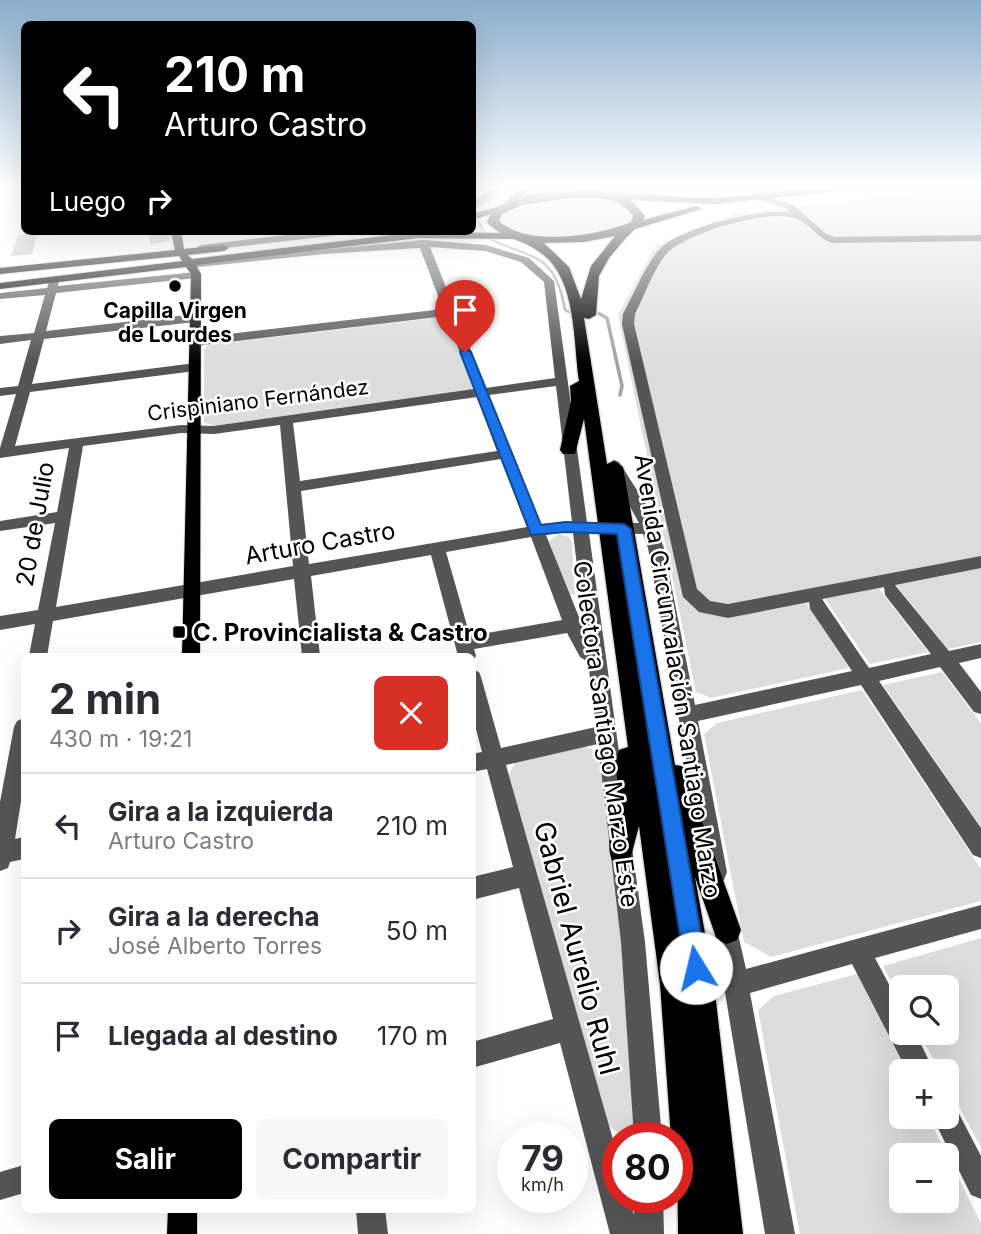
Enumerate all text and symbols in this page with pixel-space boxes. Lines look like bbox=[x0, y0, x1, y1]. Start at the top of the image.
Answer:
text: 210 m bbox=[164, 45, 305, 104]
icon: left bbox=[49, 49, 140, 140]
text: Arturo Castro bbox=[164, 105, 367, 144]
icon: right bbox=[140, 182, 178, 220]
text: Luego bbox=[49, 186, 126, 217]
marker: Capilla Virgen de Lourdes bbox=[167, 278, 183, 294]
pin bbox=[435, 280, 495, 352]
icon: arrive bbox=[446, 291, 484, 329]
place label: Capilla Virgen de Lourdes bbox=[103, 298, 247, 347]
street label: Crispiniano Fernández bbox=[146, 374, 370, 426]
street label: Avenida Circunvalación Santiago Marzo bbox=[629, 452, 727, 900]
street label: 20 de Julio bbox=[10, 460, 60, 588]
street label: Arturo Castro bbox=[242, 515, 398, 571]
street label: Colectora Santiago Marzo Este bbox=[567, 559, 645, 909]
place label: C. Provincialista & Castro bbox=[193, 618, 488, 647]
marker: C. Provincialista & Castro bbox=[171, 624, 187, 640]
text: 2 min bbox=[49, 673, 161, 724]
button: close bbox=[374, 676, 448, 750]
text: 430 m · 19:21 bbox=[49, 725, 192, 753]
text: Gira a la izquierda bbox=[108, 796, 334, 827]
icon: left bbox=[49, 807, 87, 845]
text: 210 m bbox=[375, 810, 448, 841]
street label: Gabriel Aurelio Ruhl bbox=[527, 818, 627, 1078]
text: Arturo Castro bbox=[108, 827, 254, 855]
text: Gira a la derecha bbox=[108, 901, 320, 932]
icon: right bbox=[49, 912, 87, 950]
text: 50 m bbox=[386, 915, 448, 946]
position arrow bbox=[659, 931, 733, 1005]
text: José Alberto Torres bbox=[108, 932, 322, 960]
map controls bbox=[889, 975, 959, 1213]
button: search bbox=[889, 975, 959, 1045]
icon: arrive bbox=[49, 1017, 87, 1055]
text: Llegada al destino bbox=[108, 1020, 338, 1051]
text: 170 m bbox=[377, 1020, 448, 1051]
button: + bbox=[889, 1059, 959, 1129]
button: Salir bbox=[49, 1119, 242, 1199]
button: Compartir bbox=[256, 1119, 448, 1199]
speed limit sign: 80 bbox=[602, 1122, 693, 1213]
text: 79 bbox=[521, 1137, 564, 1179]
button: − bbox=[889, 1143, 959, 1213]
text: km/h bbox=[521, 1174, 564, 1195]

